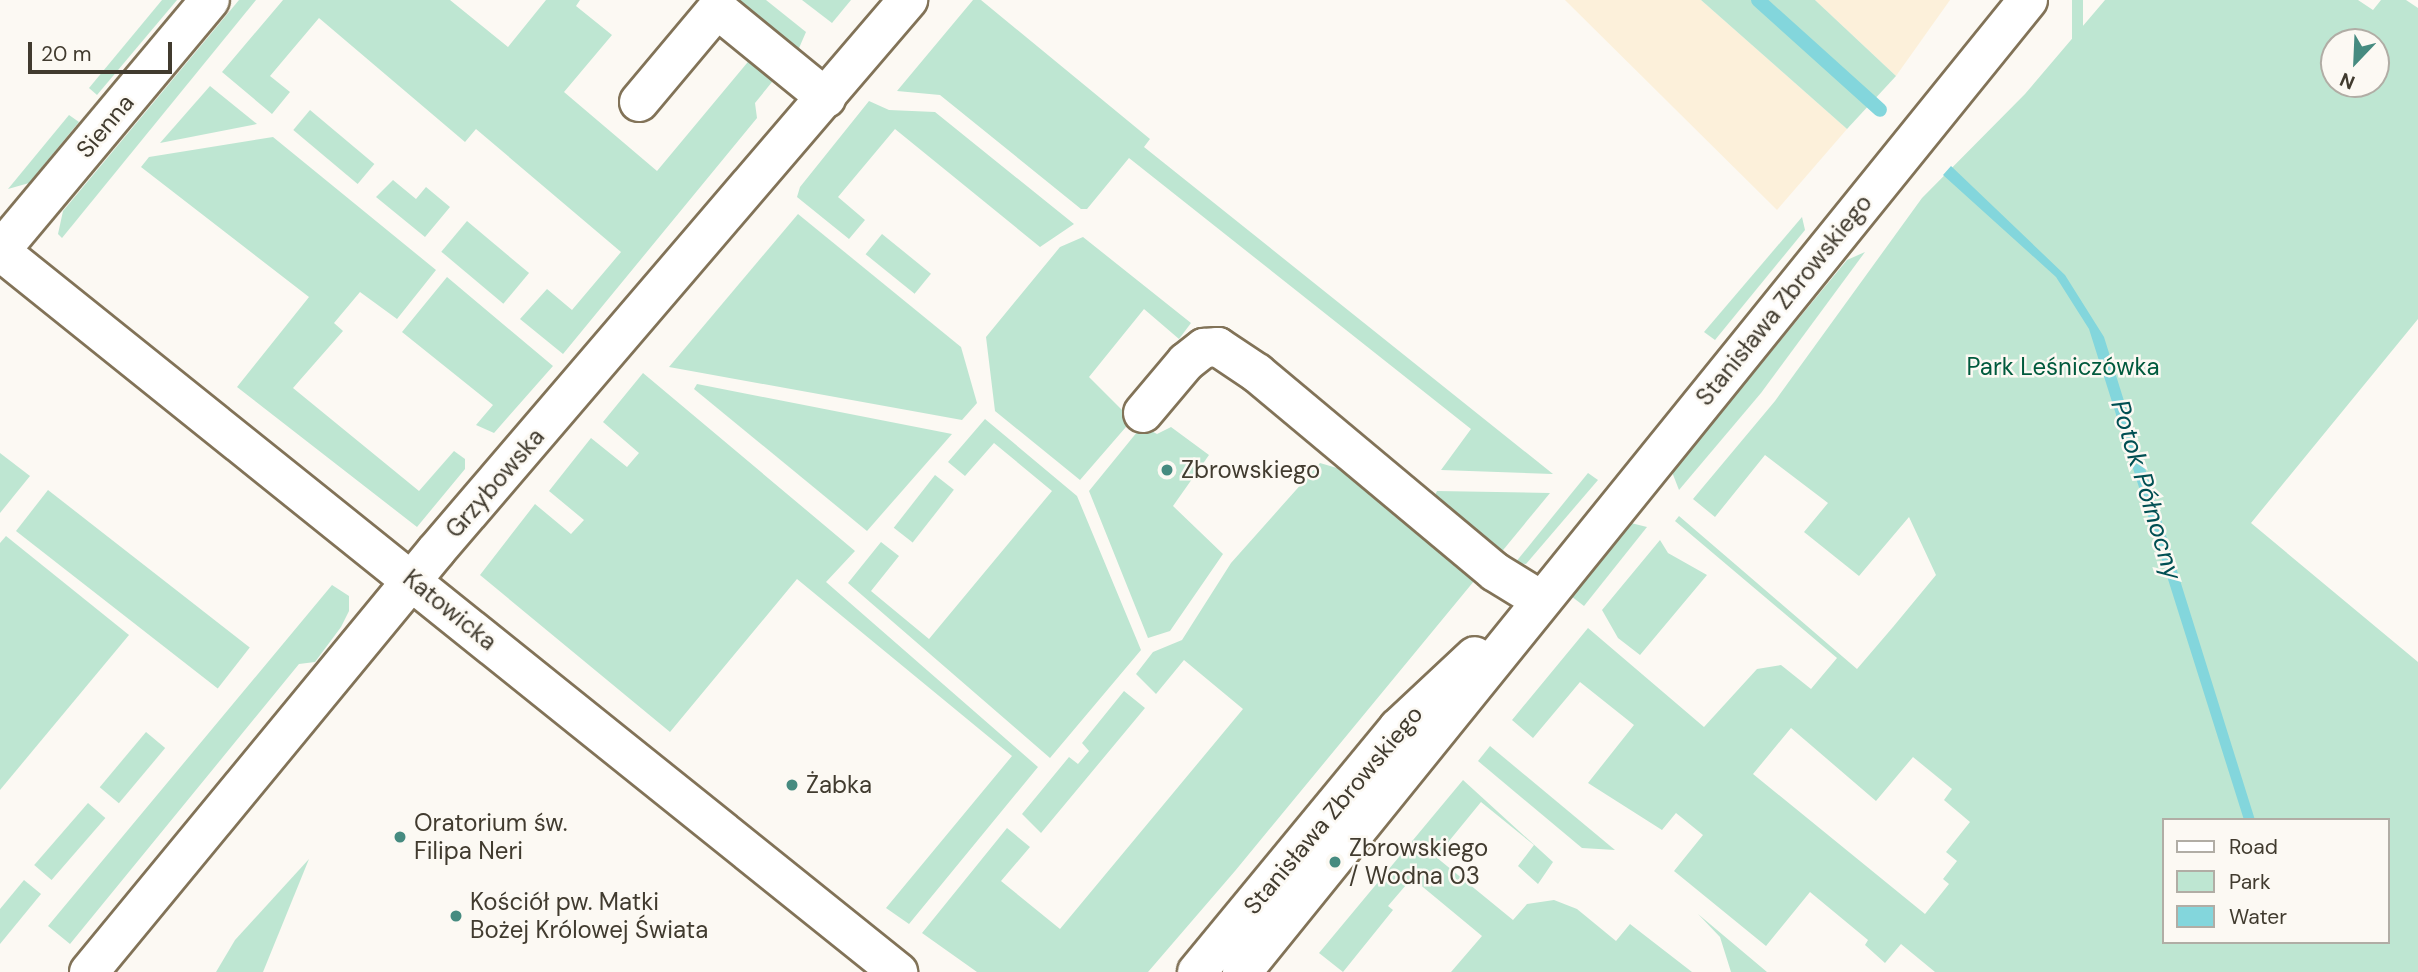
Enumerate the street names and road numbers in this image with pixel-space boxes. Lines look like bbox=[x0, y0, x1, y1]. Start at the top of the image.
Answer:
street label: Sienna bbox=[70, 88, 140, 164]
street label: Stanisława Zbrowskiego bbox=[1690, 189, 1878, 411]
street label: Grzybowska bbox=[440, 422, 550, 544]
street label: Katowicka bbox=[397, 564, 503, 656]
street label: Stanisława Zbrowskiego bbox=[1237, 700, 1429, 920]

